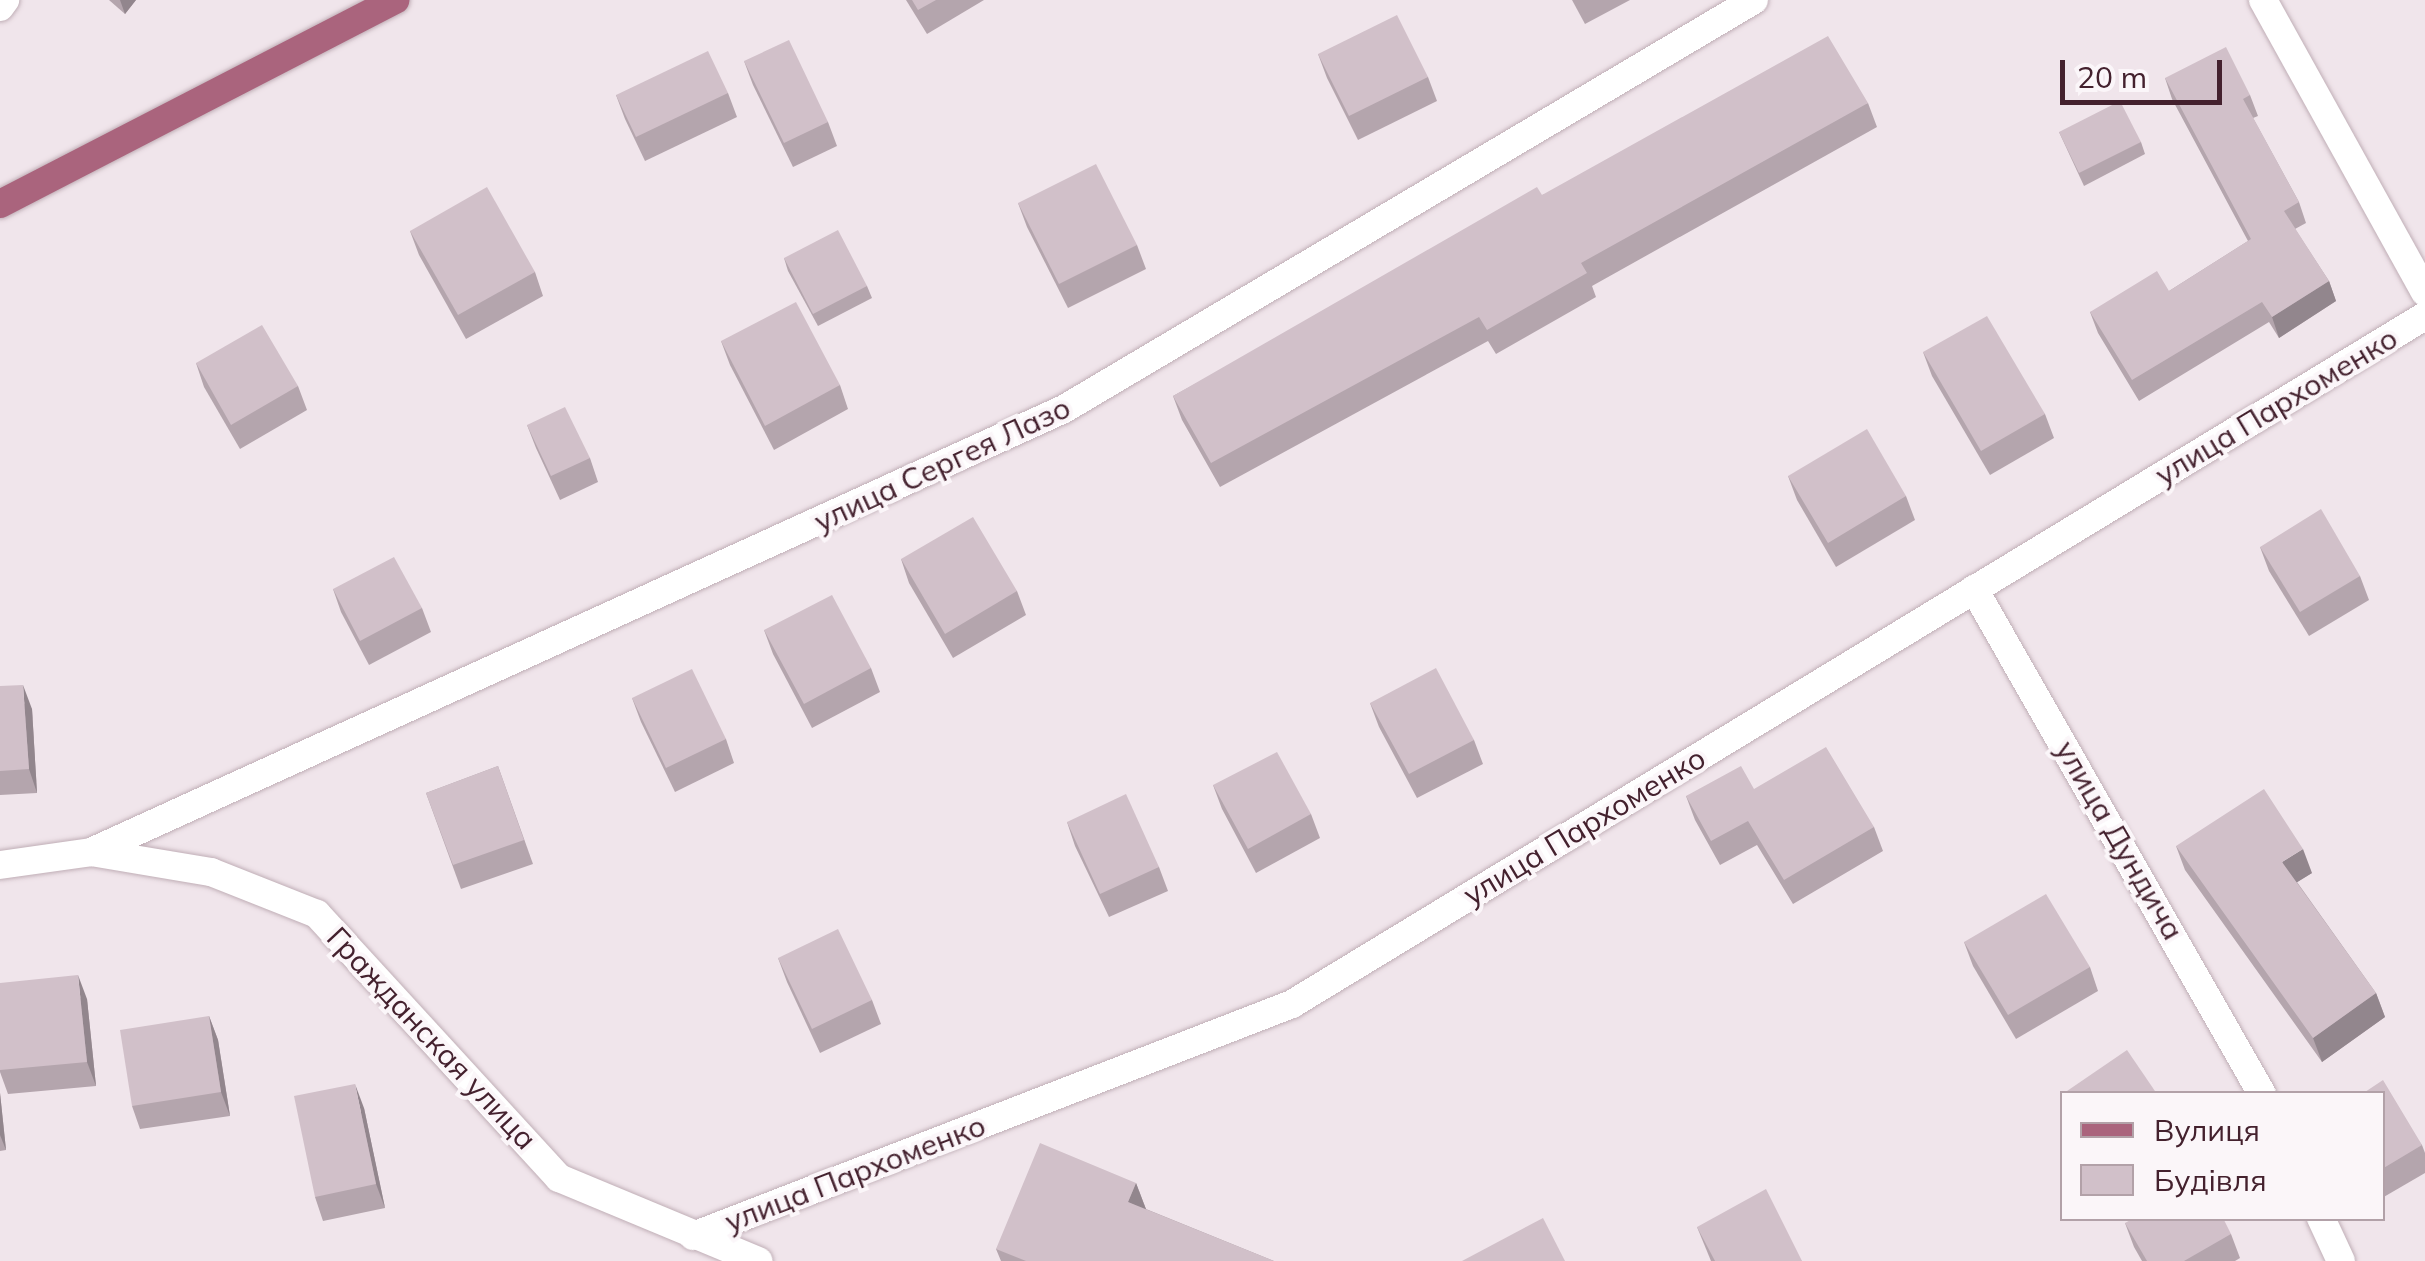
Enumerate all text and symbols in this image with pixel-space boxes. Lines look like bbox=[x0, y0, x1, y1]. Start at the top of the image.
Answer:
scale bar bbox=[2065, 40, 2228, 102]
text: 20 m bbox=[2077, 58, 2147, 96]
street label: улица Пархоменко bbox=[2148, 319, 2404, 493]
street label: улица Сергея Лазо bbox=[808, 389, 1076, 539]
street label: улица Дундича bbox=[2048, 734, 2192, 946]
street label: улица Пархоменко bbox=[1456, 739, 1712, 913]
street label: Гражданская улица bbox=[320, 919, 544, 1157]
legend bbox=[2060, 1091, 2385, 1221]
street label: улица Пархоменко bbox=[720, 1107, 990, 1239]
text: Вулиця bbox=[2154, 1111, 2260, 1149]
text: Будівля bbox=[2154, 1161, 2267, 1199]

